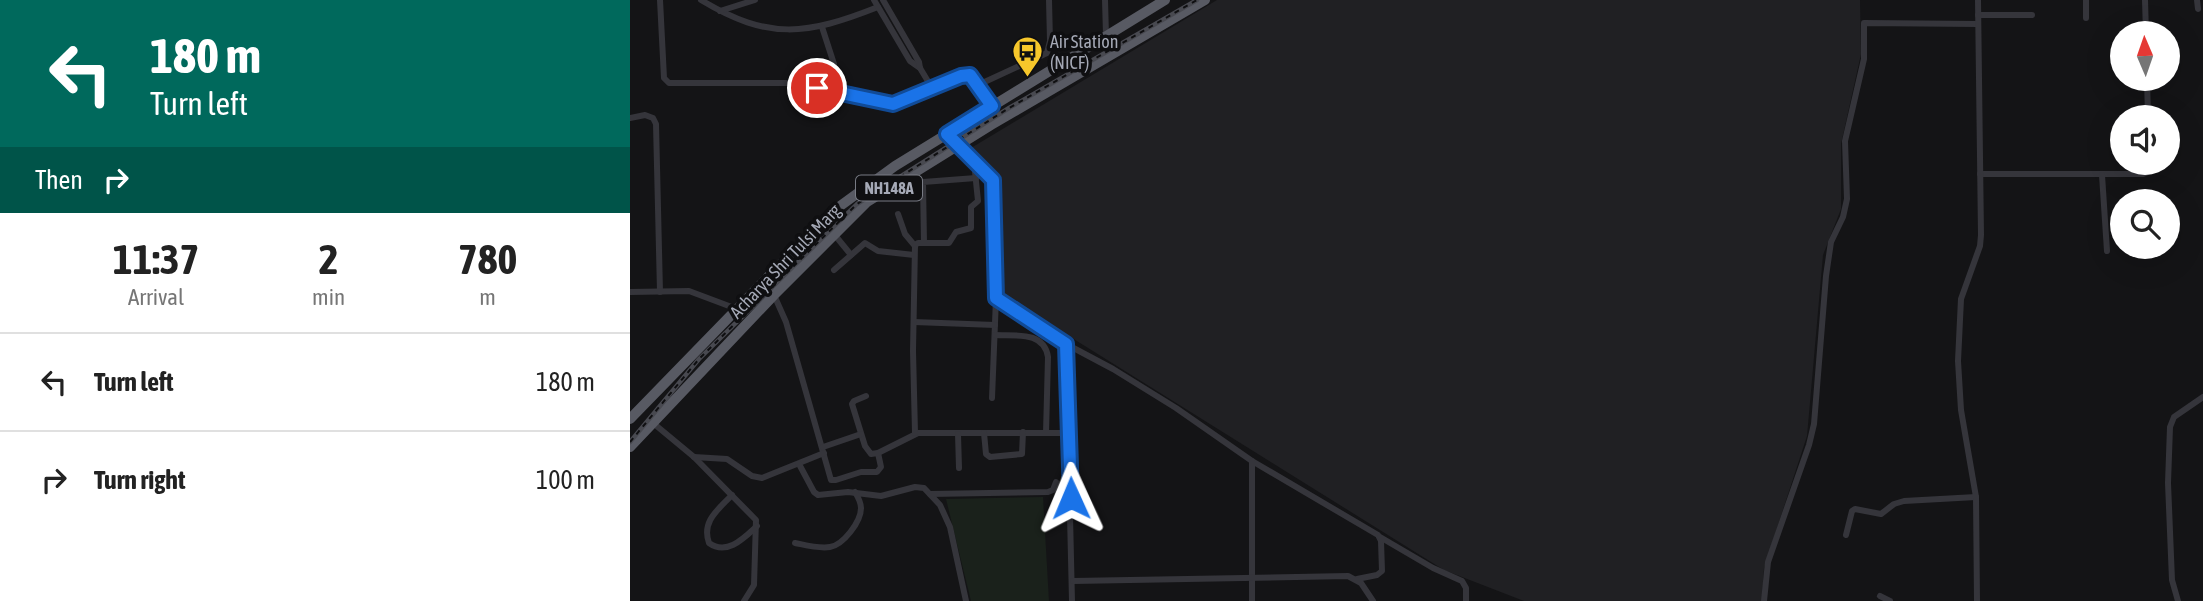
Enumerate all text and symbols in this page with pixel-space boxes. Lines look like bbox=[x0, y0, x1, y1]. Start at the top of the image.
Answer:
north arrow bbox=[2110, 21, 2180, 91]
map controls bbox=[2110, 21, 2180, 259]
text: 180 m bbox=[150, 27, 261, 83]
icon: left bbox=[35, 28, 126, 119]
place label: Air Station (NICF) bbox=[1050, 31, 1118, 73]
bus stop icon: Air Station (NICF) bbox=[1010, 34, 1044, 78]
pin bbox=[787, 58, 847, 118]
icon: arrive bbox=[798, 69, 836, 107]
text: Turn left bbox=[150, 85, 248, 122]
button: sound bbox=[2110, 105, 2180, 175]
icon: right bbox=[97, 161, 135, 199]
text: Then bbox=[35, 165, 83, 195]
road number: NH148A bbox=[856, 176, 922, 200]
button: search bbox=[2110, 189, 2180, 259]
street label: Acharya Shri Tulsi Marg bbox=[725, 199, 845, 322]
text: 11:37 bbox=[113, 235, 199, 283]
text: 2 bbox=[319, 235, 338, 283]
text: 780 bbox=[458, 235, 517, 283]
text: Arrival bbox=[128, 284, 184, 310]
text: min bbox=[312, 284, 345, 310]
text: m bbox=[479, 284, 496, 310]
icon: left bbox=[35, 363, 73, 401]
text: Turn left bbox=[94, 367, 174, 397]
text: 180 m bbox=[536, 367, 595, 397]
icon: right bbox=[35, 461, 73, 499]
position arrow bbox=[1034, 461, 1108, 535]
text: Turn right bbox=[94, 465, 185, 495]
text: 100 m bbox=[536, 465, 595, 495]

